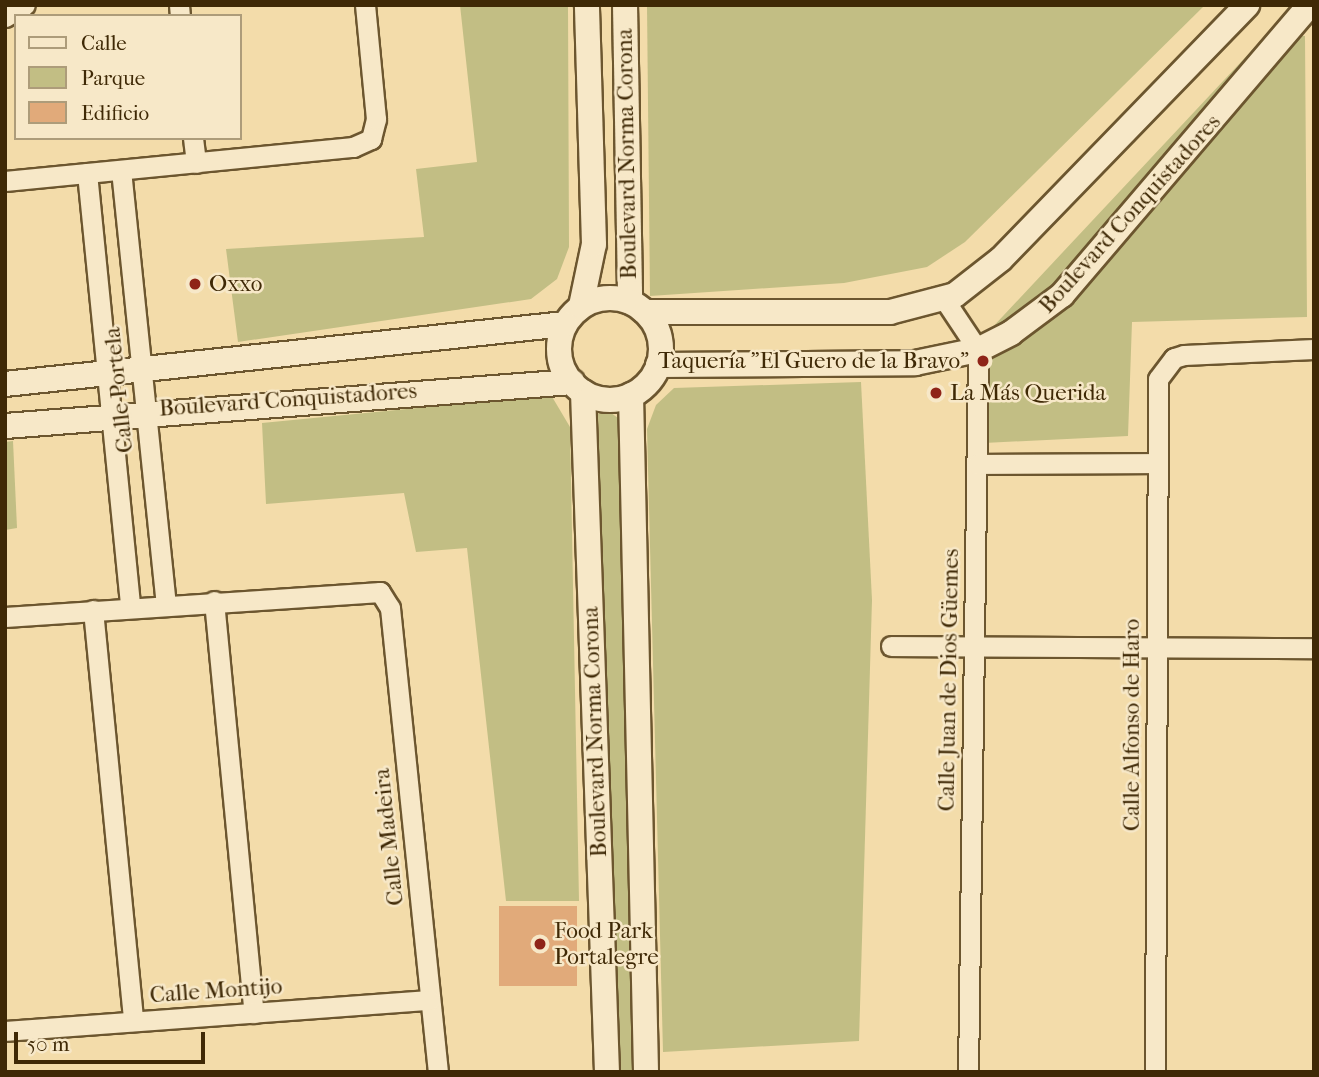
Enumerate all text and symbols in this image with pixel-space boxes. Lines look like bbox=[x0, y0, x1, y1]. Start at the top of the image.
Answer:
legend bbox=[14, 14, 242, 140]
street label: Boulevard Norma Corona bbox=[611, 28, 643, 280]
text: Calle bbox=[81, 31, 127, 55]
text: Parque bbox=[81, 66, 145, 90]
text: Edificio bbox=[81, 101, 149, 125]
street label: Boulevard Conquistadores bbox=[1033, 109, 1227, 319]
place label: Oxxo bbox=[209, 270, 262, 298]
marker: Oxxo bbox=[187, 276, 203, 292]
street label: Calle Portela bbox=[99, 326, 139, 454]
place label: Taquería "El Guero de la Bravo" bbox=[658, 347, 969, 375]
marker: Taquería "El Guero de la Bravo" bbox=[975, 353, 991, 369]
street label: Boulevard Conquistadores bbox=[158, 377, 418, 423]
place label: La Más Querida bbox=[950, 379, 1106, 407]
marker: La Más Querida bbox=[928, 385, 944, 401]
street label: Calle Juan de Dios Güemes bbox=[933, 548, 965, 812]
street label: Boulevard Norma Corona bbox=[577, 606, 613, 858]
street label: Calle Alfonso de Haro bbox=[1118, 619, 1146, 831]
street label: Calle Madeira bbox=[368, 767, 410, 907]
place label: Food Park Portalegre bbox=[554, 917, 659, 971]
marker: Food Park Portalegre bbox=[532, 936, 548, 952]
street label: Calle Montijo bbox=[149, 973, 283, 1009]
scale bar bbox=[18, 1018, 208, 1062]
text: 50 m bbox=[27, 1032, 70, 1056]

